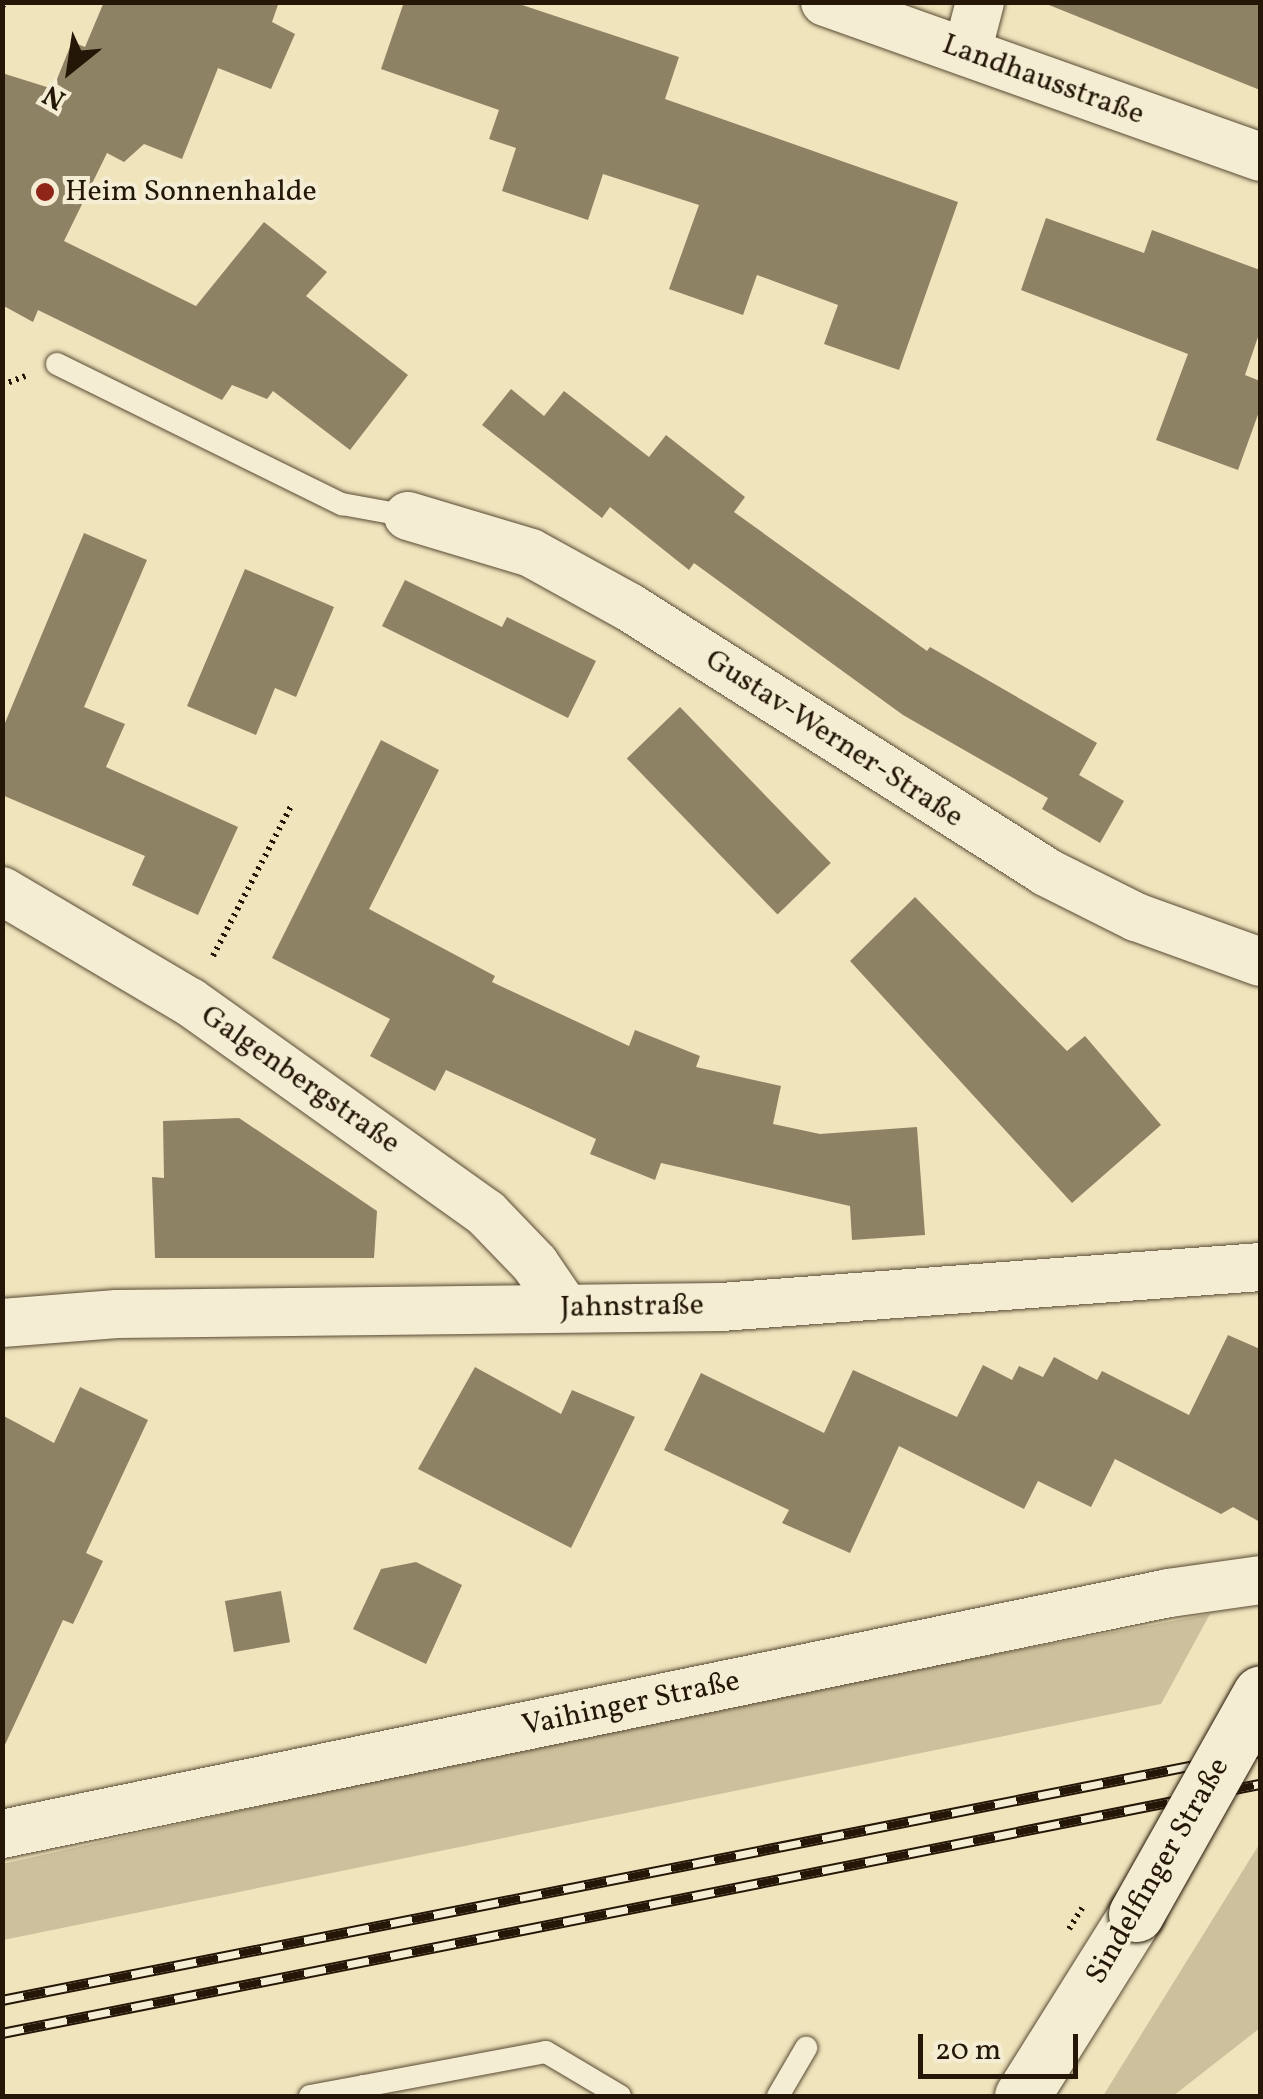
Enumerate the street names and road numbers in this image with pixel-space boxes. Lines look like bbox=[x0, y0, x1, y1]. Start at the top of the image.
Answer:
street label: Landhausstraße bbox=[937, 27, 1149, 133]
street label: Gustav-Werner-Straße bbox=[698, 642, 970, 836]
street label: Galgenbergstraße bbox=[193, 998, 407, 1162]
street label: Jahnstraße bbox=[560, 1288, 704, 1326]
street label: Vaihinger Straße bbox=[519, 1663, 743, 1745]
street label: Sindelfinger Straße bbox=[1079, 1751, 1237, 1991]

